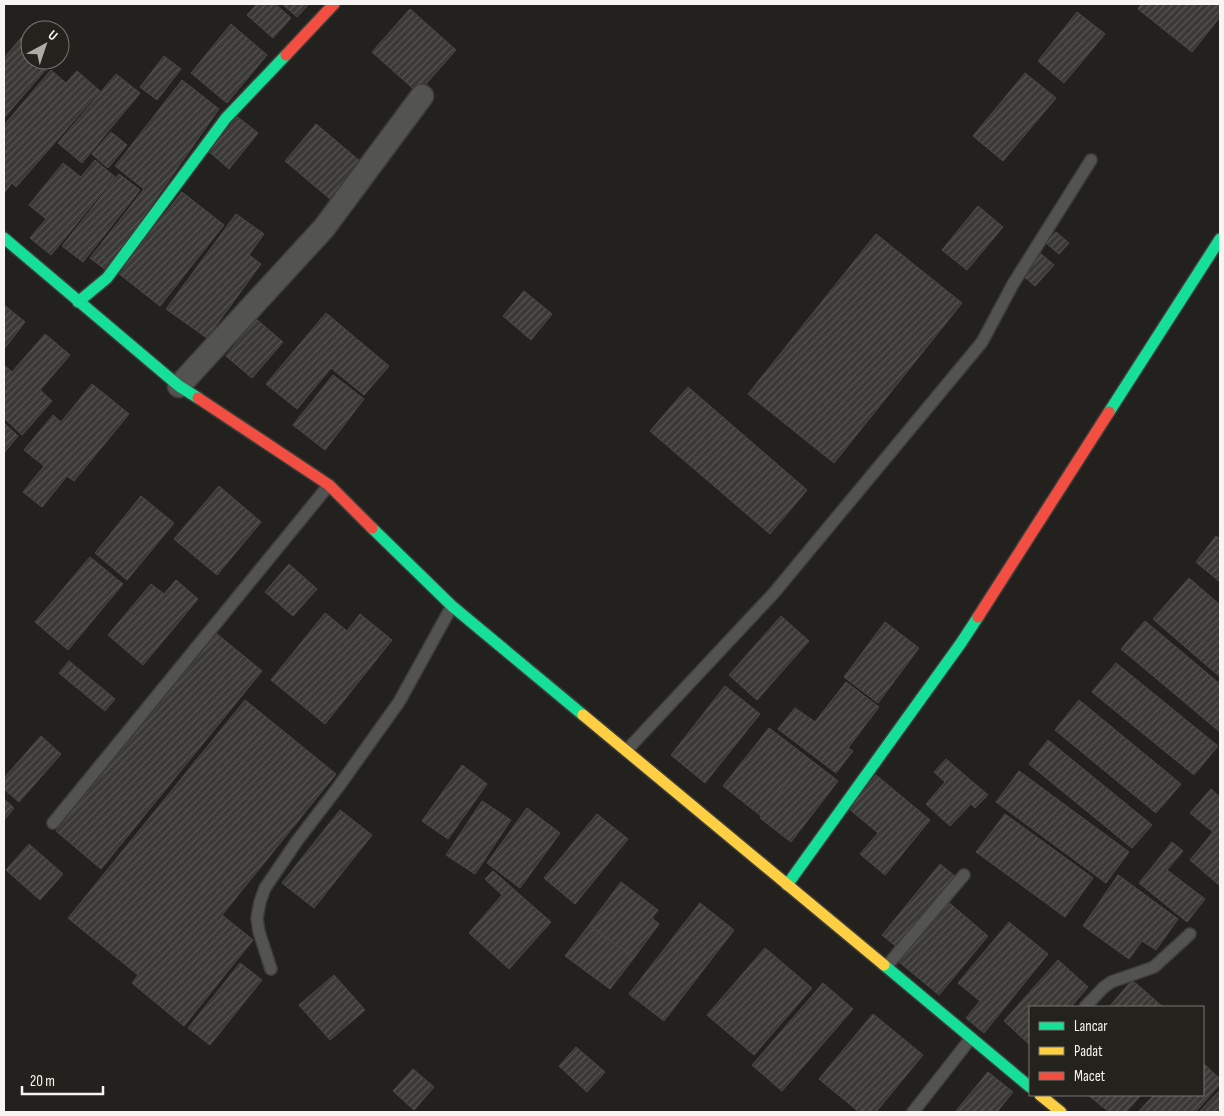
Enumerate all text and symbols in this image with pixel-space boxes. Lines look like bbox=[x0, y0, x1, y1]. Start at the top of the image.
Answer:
north arrow bbox=[20, 20, 70, 70]
text: U bbox=[45, 27, 61, 44]
legend bbox=[1029, 1006, 1204, 1096]
text: Lancar bbox=[1074, 1017, 1108, 1036]
text: Padat bbox=[1074, 1042, 1103, 1061]
scale bar bbox=[22, 1064, 104, 1096]
text: Macet bbox=[1074, 1067, 1106, 1086]
text: 20 m bbox=[30, 1072, 55, 1091]

